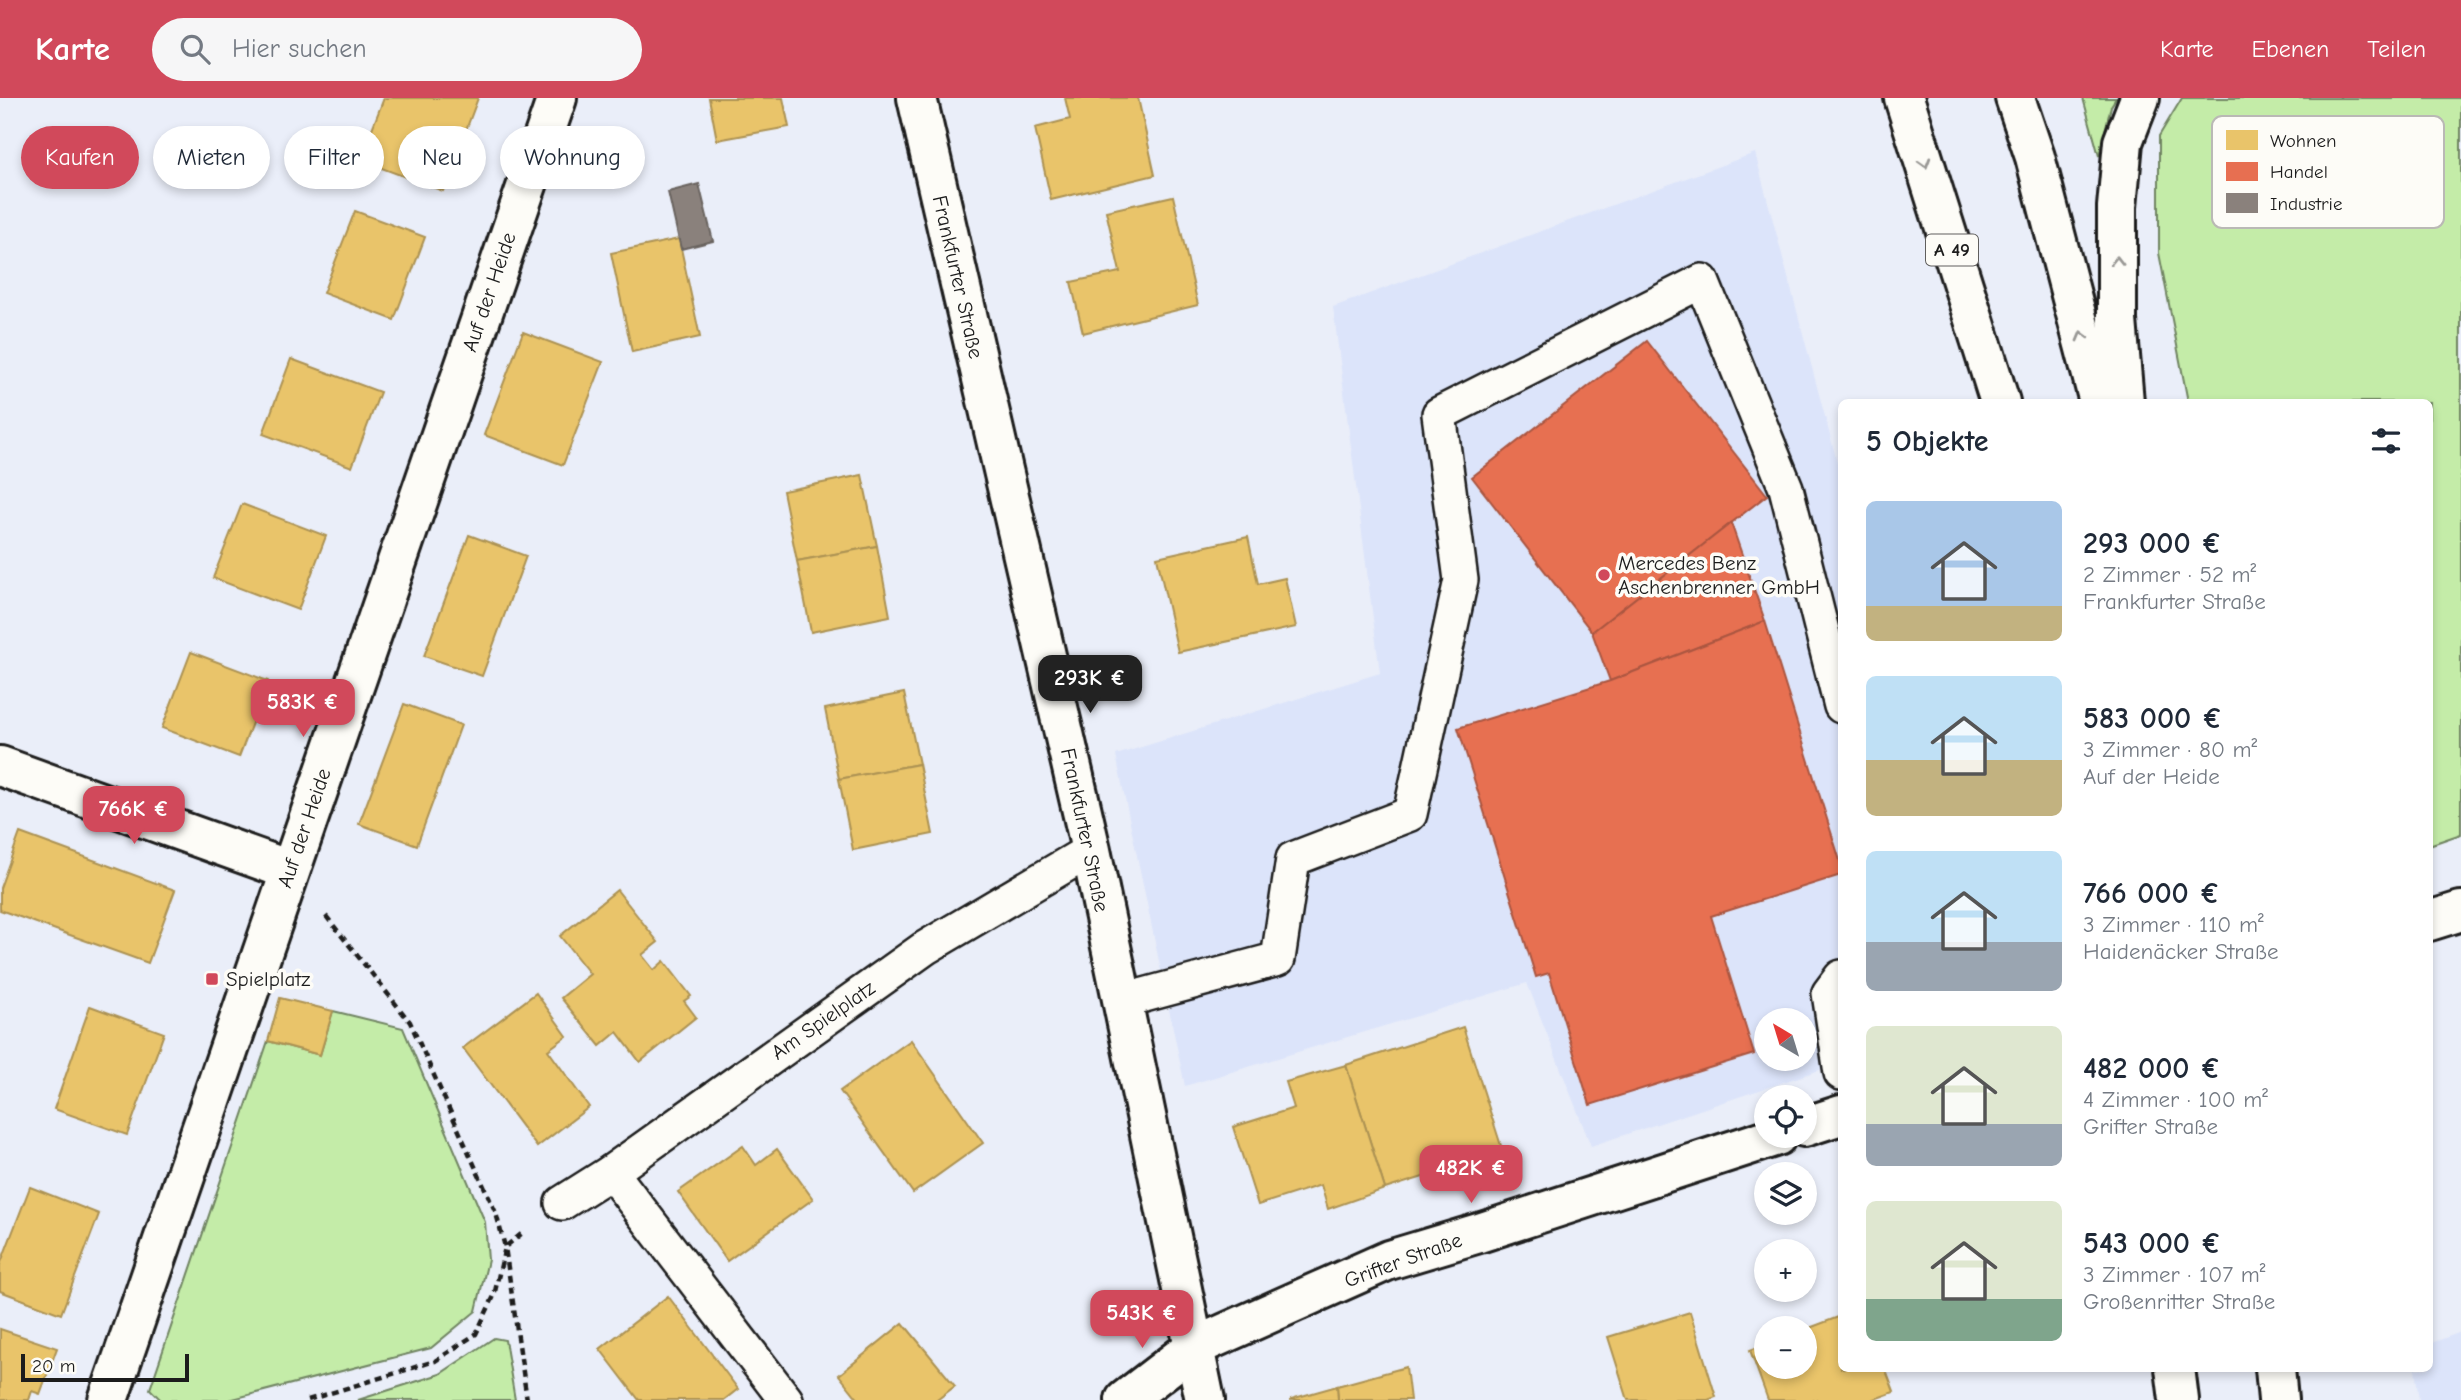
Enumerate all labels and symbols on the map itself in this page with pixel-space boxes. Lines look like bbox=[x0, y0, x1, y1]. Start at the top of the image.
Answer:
legend bbox=[2212, 116, 2444, 228]
text: Wohnen bbox=[2270, 130, 2336, 152]
one-way arrow bbox=[1916, 157, 1931, 169]
text: Handel bbox=[2270, 161, 2328, 183]
street label: Frankfurter Straße bbox=[928, 193, 988, 361]
text: Industrie bbox=[2270, 193, 2342, 215]
street label: Auf der Heide bbox=[457, 229, 521, 355]
road number: A 49 bbox=[1926, 234, 1978, 266]
one-way arrow bbox=[2109, 255, 2125, 266]
one-way arrow bbox=[2076, 331, 2090, 343]
place label: Mercedes Benz Aschenbrenner GmbH bbox=[1618, 551, 1820, 599]
marker: Mercedes Benz Aschenbrenner GmbH bbox=[1596, 567, 1612, 583]
pin: 293K € bbox=[1033, 656, 1147, 715]
pin: 583K € bbox=[246, 680, 360, 739]
street label: Frankfurter Straße bbox=[1056, 746, 1114, 914]
street label: Auf der Heide bbox=[272, 765, 336, 891]
pin: 766K € bbox=[77, 786, 191, 846]
place label: Spielplatz bbox=[226, 967, 310, 991]
marker: Spielplatz bbox=[204, 971, 220, 987]
street label: Am Spielplatz bbox=[767, 975, 879, 1065]
north arrow bbox=[1754, 1008, 1816, 1071]
pin: 482K € bbox=[1414, 1146, 1528, 1205]
street label: Grifter Straße bbox=[1341, 1228, 1465, 1292]
pin: 543K € bbox=[1085, 1290, 1199, 1350]
scale bar bbox=[21, 1351, 189, 1383]

